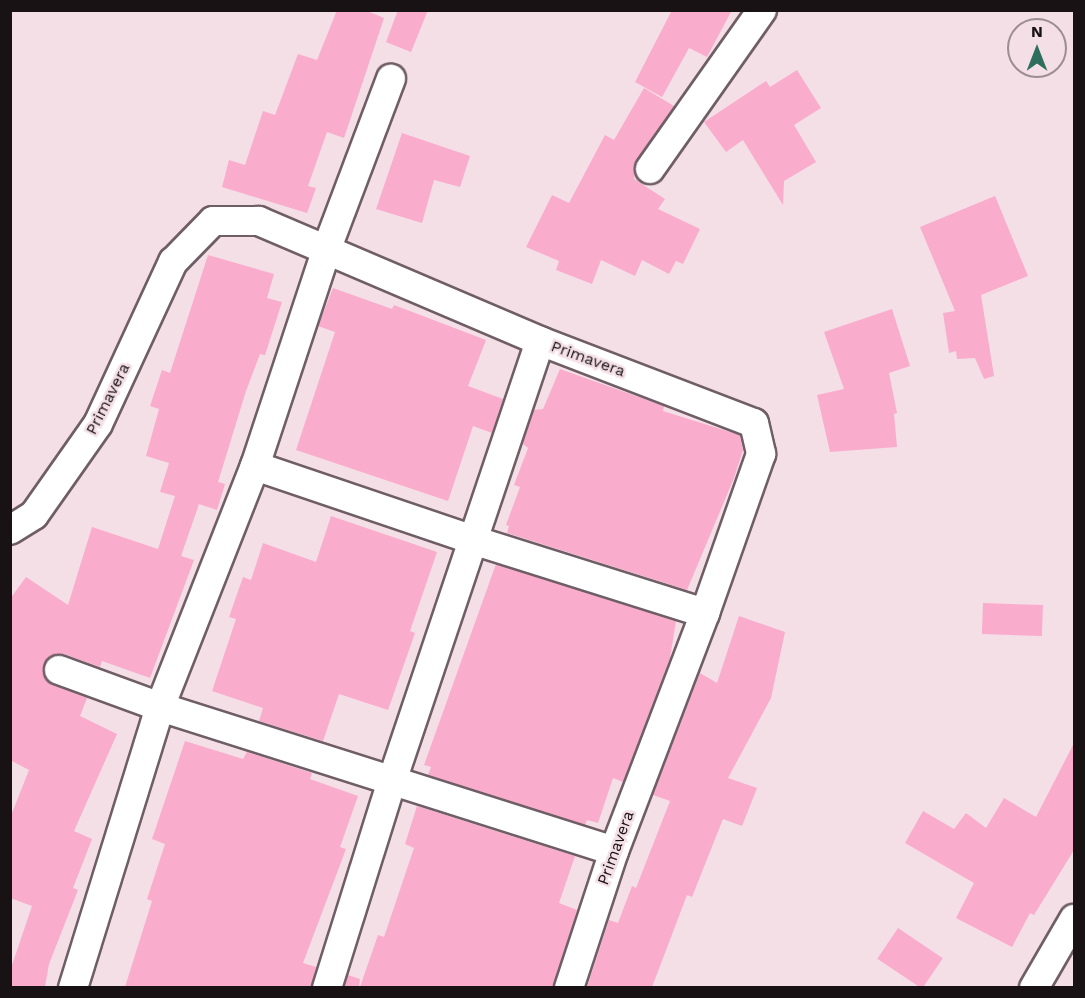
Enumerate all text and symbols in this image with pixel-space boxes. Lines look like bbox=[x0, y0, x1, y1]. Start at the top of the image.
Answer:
north arrow bbox=[1007, 18, 1067, 78]
text: N bbox=[1031, 22, 1043, 41]
street label: Primavera bbox=[548, 337, 628, 381]
street label: Primavera bbox=[82, 360, 134, 438]
street label: Primavera bbox=[594, 808, 638, 888]

